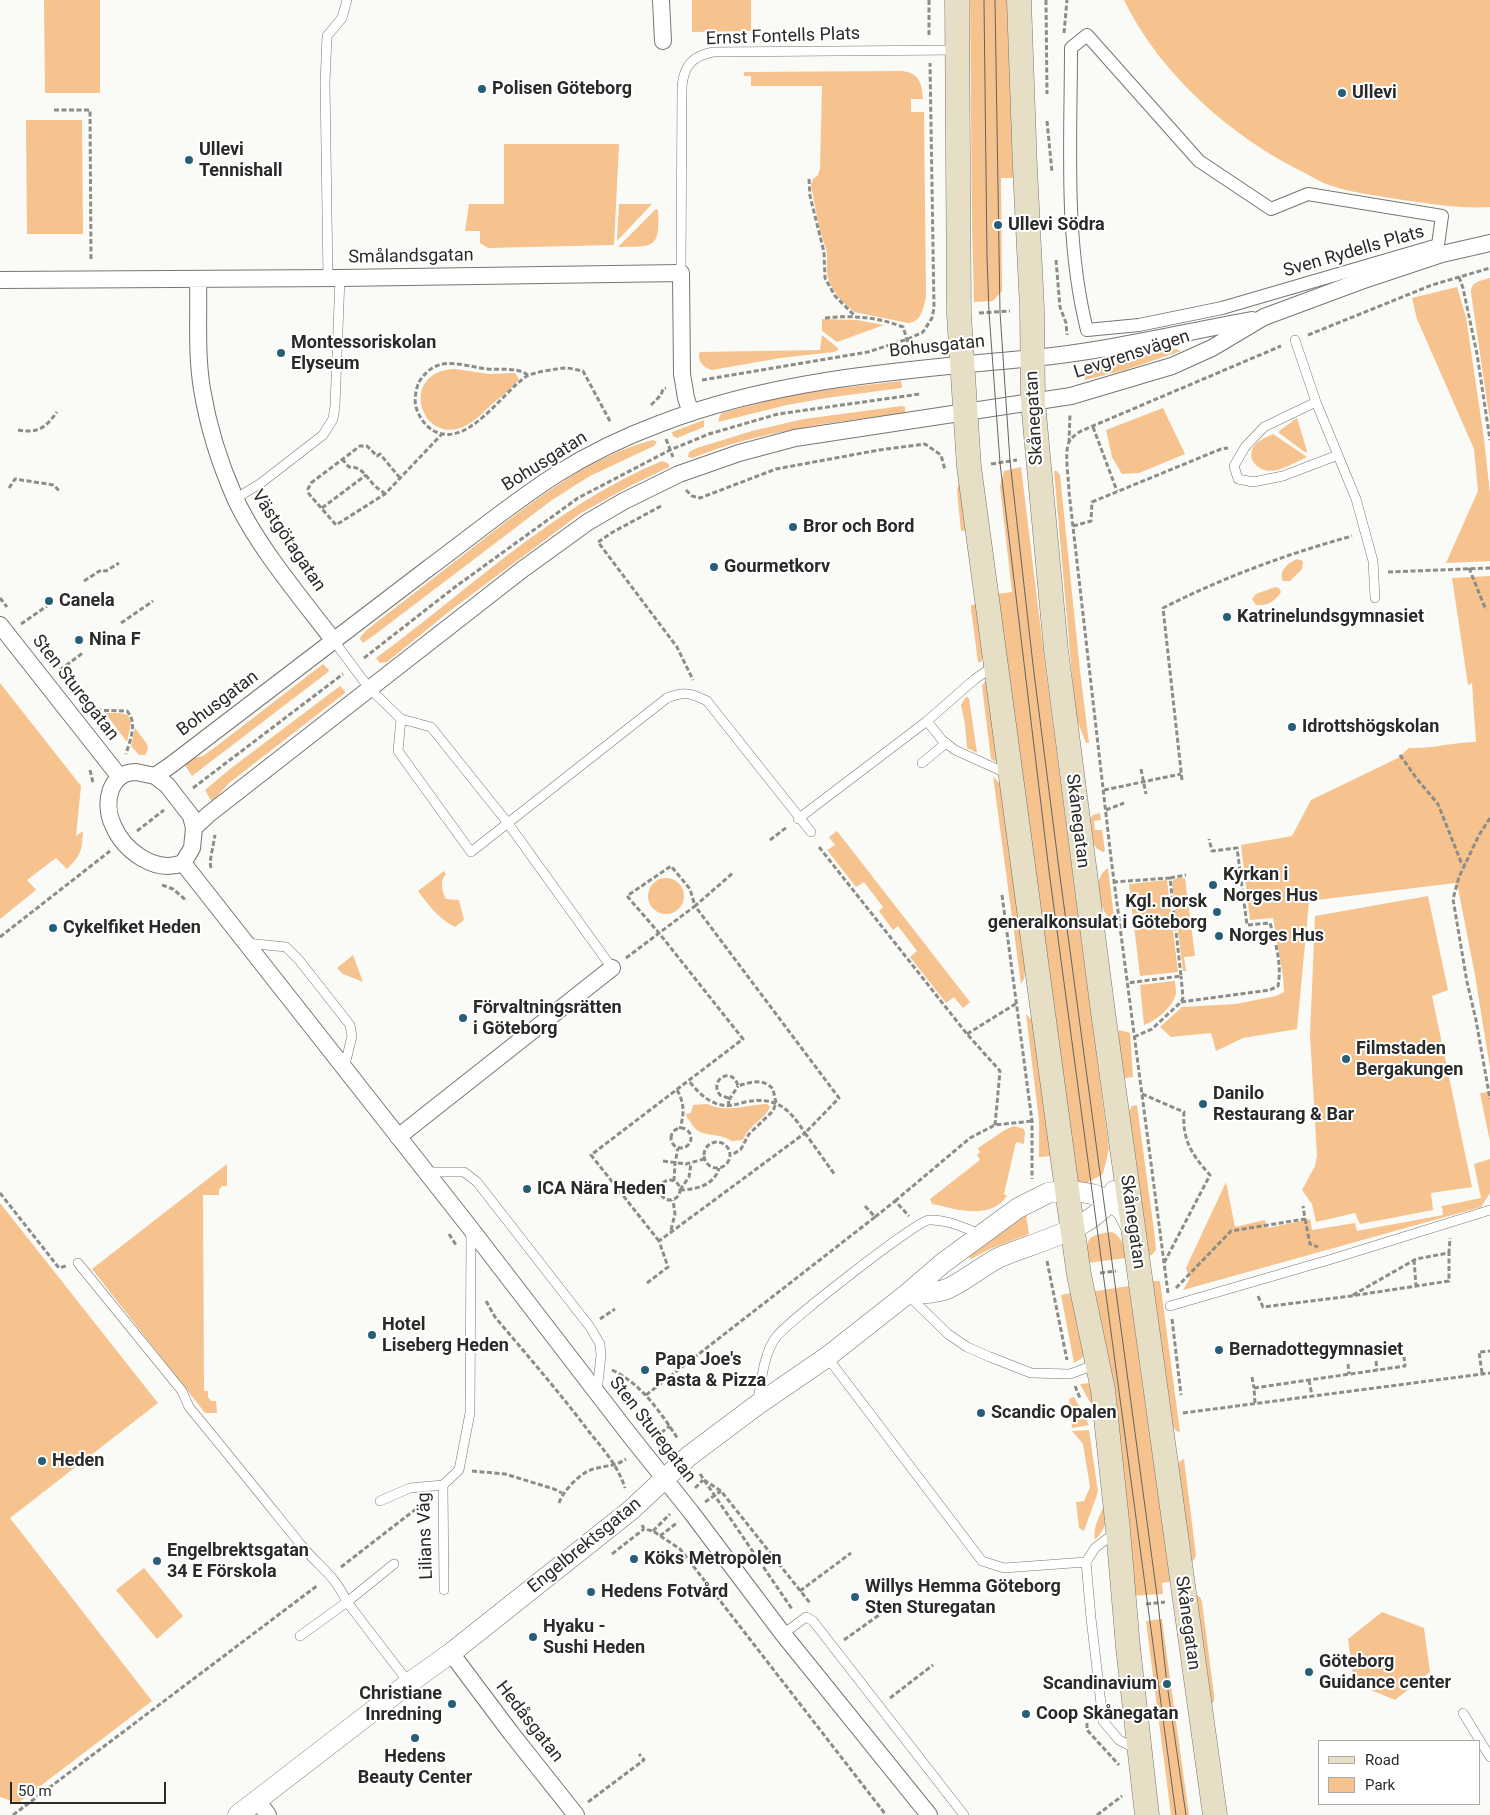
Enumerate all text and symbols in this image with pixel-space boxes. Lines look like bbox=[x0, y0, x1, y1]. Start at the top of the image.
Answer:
street label: Ernst Fontells Plats bbox=[705, 24, 861, 50]
place label: Polisen Göteborg bbox=[492, 78, 632, 100]
place label: Ullevi bbox=[1352, 82, 1397, 104]
marker: Polisen Göteborg bbox=[476, 83, 488, 95]
marker: Ullevi bbox=[1336, 87, 1348, 99]
place label: Ullevi Tennishall bbox=[199, 139, 282, 182]
marker: Ullevi Tennishall bbox=[183, 154, 195, 166]
place label: Ullevi Södra bbox=[1008, 214, 1105, 236]
marker: Ullevi Södra bbox=[992, 219, 1004, 231]
street label: Sven Rydells Plats bbox=[1281, 222, 1427, 282]
street label: Smålandsgatan bbox=[348, 245, 474, 269]
street label: Levgrensvägen bbox=[1071, 326, 1193, 384]
street label: Bohusgatan bbox=[888, 331, 986, 363]
place label: Montessoriskolan Elyseum bbox=[291, 332, 436, 374]
marker: Montessoriskolan Elyseum bbox=[275, 347, 287, 359]
street label: Skånegatan bbox=[1022, 370, 1048, 466]
street label: Bohusgatan bbox=[499, 427, 591, 497]
street label: Västgötagatan bbox=[246, 486, 330, 596]
place label: Bror och Bord bbox=[803, 516, 914, 538]
marker: Bror och Bord bbox=[787, 521, 799, 533]
place label: Gourmetkorv bbox=[724, 556, 830, 578]
marker: Gourmetkorv bbox=[708, 561, 720, 573]
place label: Canela bbox=[59, 590, 115, 612]
marker: Canela bbox=[43, 595, 55, 607]
place label: Katrinelundsgymnasiet bbox=[1237, 606, 1424, 628]
marker: Katrinelundsgymnasiet bbox=[1221, 611, 1233, 623]
place label: Nina F bbox=[89, 629, 141, 651]
street label: Sten Sturegatan bbox=[27, 631, 123, 745]
marker: Nina F bbox=[73, 634, 85, 646]
street label: Bohusgatan bbox=[173, 666, 263, 742]
place label: Idrottshögskolan bbox=[1302, 716, 1439, 738]
marker: Idrottshögskolan bbox=[1286, 721, 1298, 733]
street label: Skånegatan bbox=[1061, 773, 1093, 869]
place label: Kyrkan i Norges Hus bbox=[1223, 864, 1318, 906]
marker: Kyrkan i Norges Hus bbox=[1207, 879, 1219, 891]
place label: Kgl. norsk generalkonsulat i Göteborg bbox=[988, 891, 1207, 934]
marker: Kgl. norsk generalkonsulat i Göteborg bbox=[1211, 906, 1223, 918]
place label: Cykelfiket Heden bbox=[63, 917, 201, 939]
marker: Cykelfiket Heden bbox=[47, 922, 59, 934]
place label: Norges Hus bbox=[1229, 925, 1324, 947]
marker: Norges Hus bbox=[1213, 930, 1225, 942]
place label: Förvaltningsrätten i Göteborg bbox=[473, 997, 621, 1040]
marker: Förvaltningsrätten i Göteborg bbox=[457, 1012, 469, 1024]
place label: Filmstaden Bergakungen bbox=[1356, 1038, 1463, 1080]
marker: Filmstaden Bergakungen bbox=[1340, 1053, 1352, 1065]
place label: Danilo Restaurang & Bar bbox=[1213, 1083, 1354, 1126]
marker: Danilo Restaurang & Bar bbox=[1197, 1098, 1209, 1110]
street label: Skånegatan bbox=[1115, 1174, 1149, 1270]
place label: ICA Nära Heden bbox=[537, 1178, 666, 1200]
marker: ICA Nära Heden bbox=[521, 1183, 533, 1195]
place label: Hotel Liseberg Heden bbox=[382, 1314, 509, 1356]
marker: Hotel Liseberg Heden bbox=[366, 1329, 378, 1341]
place label: Bernadottegymnasiet bbox=[1229, 1339, 1403, 1361]
marker: Bernadottegymnasiet bbox=[1213, 1344, 1225, 1356]
place label: Papa Joe's Pasta & Pizza bbox=[655, 1349, 766, 1392]
marker: Papa Joe's Pasta & Pizza bbox=[639, 1364, 651, 1376]
street label: Sten Sturegatan bbox=[604, 1373, 700, 1487]
place label: Scandic Opalen bbox=[991, 1402, 1117, 1424]
marker: Scandic Opalen bbox=[975, 1407, 987, 1419]
place label: Heden bbox=[52, 1450, 104, 1472]
marker: Heden bbox=[36, 1455, 48, 1467]
street label: Lilians Väg bbox=[414, 1492, 438, 1580]
street label: Engelbrektsgatan bbox=[524, 1494, 646, 1598]
place label: Engelbrektsgatan 34 E Förskola bbox=[167, 1540, 309, 1582]
place label: Köks Metropolen bbox=[644, 1548, 782, 1570]
marker: Köks Metropolen bbox=[628, 1553, 640, 1565]
marker: Engelbrektsgatan 34 E Förskola bbox=[151, 1555, 163, 1567]
street label: Skånegatan bbox=[1170, 1575, 1204, 1671]
place label: Willys Hemma Göteborg Sten Sturegatan bbox=[865, 1576, 1061, 1618]
place label: Hedens Fotvård bbox=[601, 1581, 728, 1603]
marker: Hedens Fotvård bbox=[585, 1586, 597, 1598]
marker: Willys Hemma Göteborg Sten Sturegatan bbox=[849, 1591, 861, 1603]
place label: Hyaku - Sushi Heden bbox=[543, 1616, 645, 1658]
marker: Hyaku - Sushi Heden bbox=[527, 1631, 539, 1643]
place label: Göteborg Guidance center bbox=[1319, 1651, 1451, 1694]
marker: Göteborg Guidance center bbox=[1303, 1666, 1315, 1678]
place label: Scandinavium bbox=[1043, 1673, 1157, 1695]
street label: Hedåsgatan bbox=[491, 1677, 567, 1767]
marker: Scandinavium bbox=[1161, 1678, 1173, 1690]
place label: Christiane Inredning bbox=[359, 1683, 442, 1726]
marker: Christiane Inredning bbox=[446, 1698, 458, 1710]
place label: Coop Skånegatan bbox=[1036, 1703, 1179, 1725]
marker: Coop Skånegatan bbox=[1020, 1708, 1032, 1720]
marker: Hedens Beauty Center bbox=[409, 1732, 421, 1744]
legend bbox=[1318, 1740, 1480, 1805]
place label: Hedens Beauty Center bbox=[358, 1746, 472, 1788]
text: Road bbox=[1365, 1751, 1399, 1769]
scale bar bbox=[12, 1772, 169, 1804]
text: Park bbox=[1365, 1776, 1395, 1794]
text: 50 m bbox=[18, 1782, 52, 1800]

